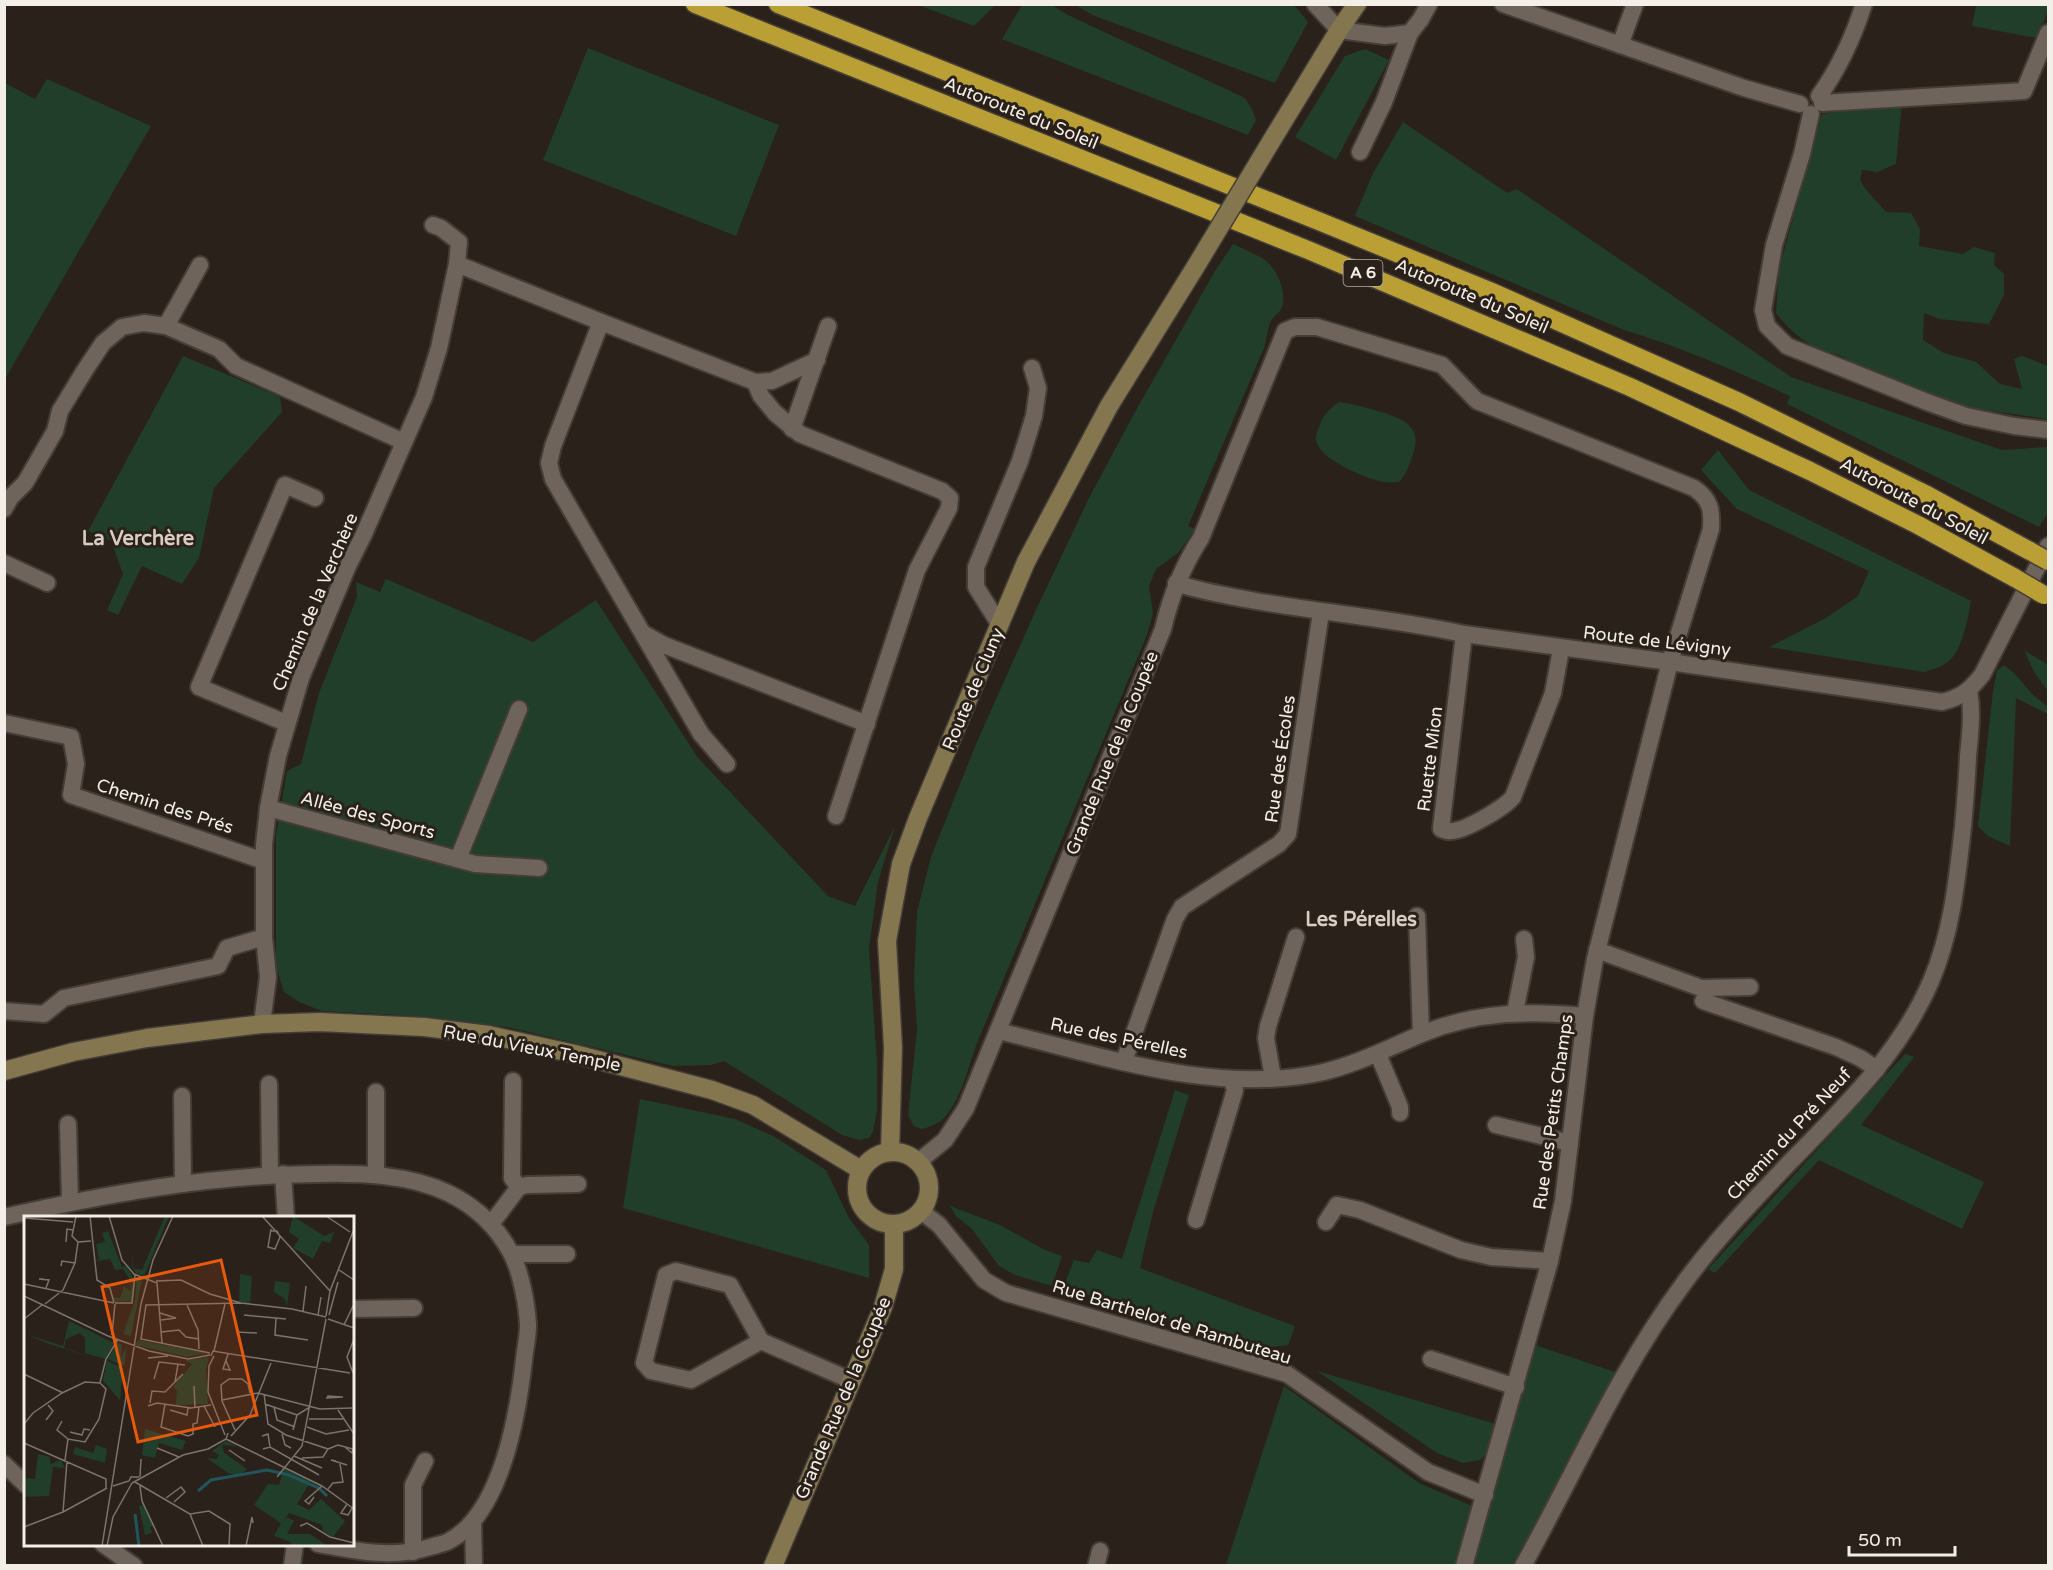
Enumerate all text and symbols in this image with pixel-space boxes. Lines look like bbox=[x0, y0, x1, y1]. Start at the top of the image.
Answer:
street label: Autoroute du Soleil bbox=[941, 72, 1101, 154]
street label: Autoroute du Soleil bbox=[1392, 254, 1552, 338]
road number: A 6 bbox=[1344, 260, 1382, 286]
street label: Autoroute du Soleil bbox=[1836, 453, 1992, 549]
street label: Chemin de la Verchère bbox=[267, 509, 363, 695]
district label: La Verchère bbox=[82, 527, 194, 551]
street label: Route de Lévigny bbox=[1582, 621, 1733, 661]
street label: Route de Cluny bbox=[937, 624, 1009, 754]
street label: Grande Rue de la Coupée bbox=[1061, 648, 1163, 858]
street label: Rue des Écoles bbox=[1260, 694, 1300, 824]
street label: Ruette Mion bbox=[1413, 705, 1447, 813]
street label: Chemin des Prés bbox=[94, 774, 236, 838]
street label: Allée des Sports bbox=[299, 787, 437, 843]
district label: Les Pérelles bbox=[1305, 908, 1417, 932]
street label: Rue des Pérelles bbox=[1048, 1013, 1190, 1063]
street label: Rue des Petits Champs bbox=[1528, 1013, 1578, 1211]
street label: Rue du Vieux Temple bbox=[441, 1020, 623, 1076]
street label: Chemin du Pré Neuf bbox=[1722, 1063, 1856, 1205]
inset map bbox=[24, 1216, 354, 1546]
street label: Rue Barthelot de Rambuteau bbox=[1050, 1275, 1294, 1369]
street label: Grande Rue de la Coupée bbox=[790, 1293, 896, 1503]
scale bar bbox=[1849, 1519, 1956, 1557]
text: 50 m bbox=[1858, 1529, 1902, 1551]

